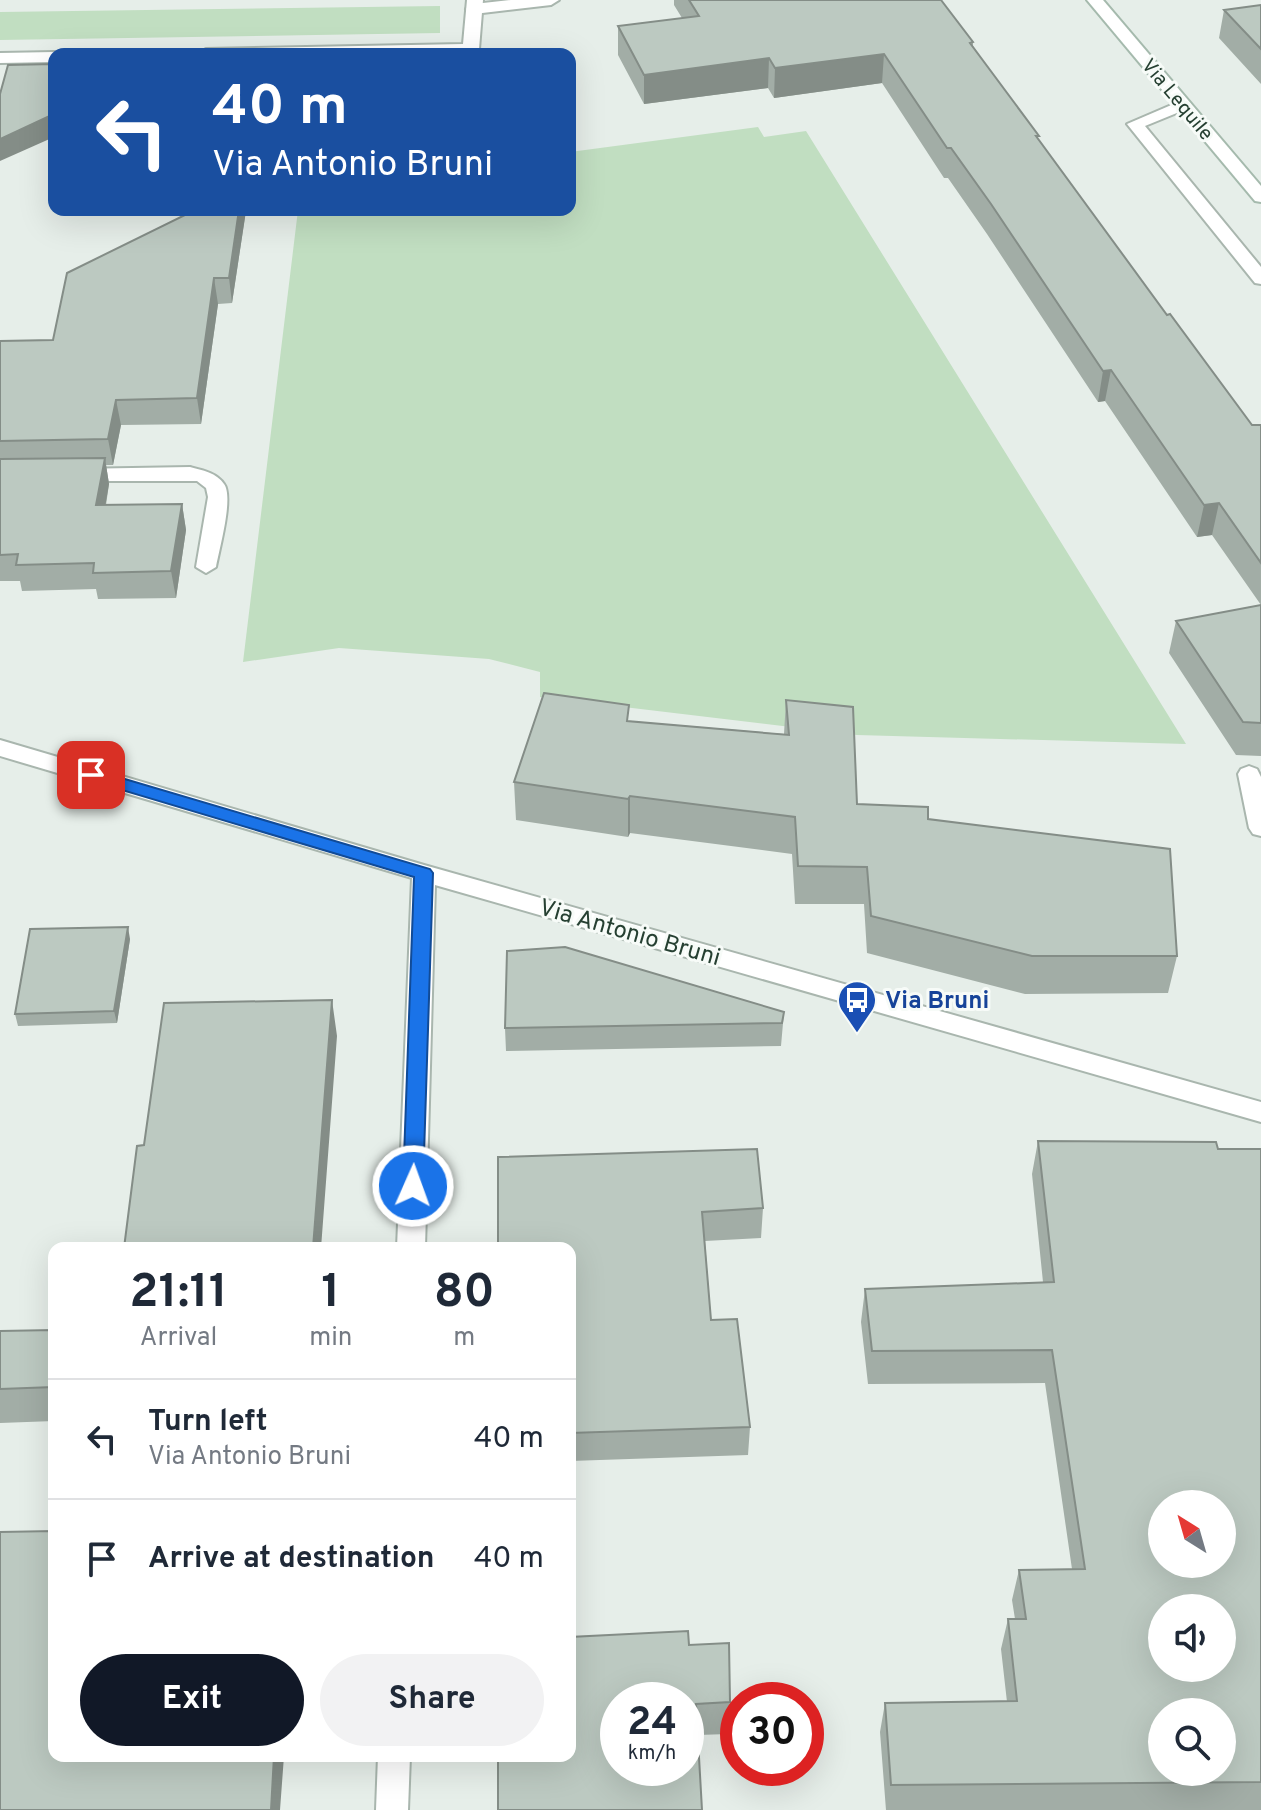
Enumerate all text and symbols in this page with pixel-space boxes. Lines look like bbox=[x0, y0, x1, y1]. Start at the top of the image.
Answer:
street label: Via Lequile bbox=[1135, 54, 1218, 147]
text: 40 m bbox=[212, 74, 348, 144]
icon: left bbox=[80, 80, 184, 184]
text: Via Antonio Bruni bbox=[212, 143, 493, 189]
pin bbox=[57, 741, 125, 809]
icon: arrive bbox=[69, 753, 113, 797]
street label: Via Antonio Bruni bbox=[535, 894, 724, 974]
bus stop icon: Via Bruni bbox=[836, 979, 878, 1034]
place label: Via Bruni bbox=[885, 987, 989, 1017]
position arrow bbox=[371, 1144, 455, 1228]
text: 21:11 bbox=[129, 1264, 228, 1324]
text: 1 bbox=[321, 1264, 340, 1324]
text: 80 bbox=[434, 1264, 495, 1324]
text: Arrival bbox=[140, 1322, 217, 1355]
text: min bbox=[309, 1322, 352, 1355]
text: m bbox=[453, 1322, 475, 1355]
text: Turn left bbox=[148, 1404, 268, 1441]
icon: left bbox=[80, 1417, 124, 1461]
text: 40 m bbox=[474, 1421, 544, 1458]
text: Via Antonio Bruni bbox=[148, 1441, 351, 1474]
north arrow bbox=[1148, 1490, 1236, 1578]
map controls bbox=[1148, 1490, 1236, 1786]
icon: arrive bbox=[80, 1537, 124, 1581]
text: Arrive at destination bbox=[148, 1541, 434, 1578]
text: 40 m bbox=[474, 1541, 544, 1578]
button: sound bbox=[1148, 1594, 1236, 1682]
button: Exit bbox=[80, 1654, 304, 1746]
button: Share bbox=[320, 1654, 544, 1746]
speed limit sign: 30 bbox=[720, 1682, 824, 1786]
button: search bbox=[1148, 1698, 1236, 1786]
text: 24 bbox=[627, 1699, 677, 1749]
text: km/h bbox=[628, 1741, 676, 1767]

